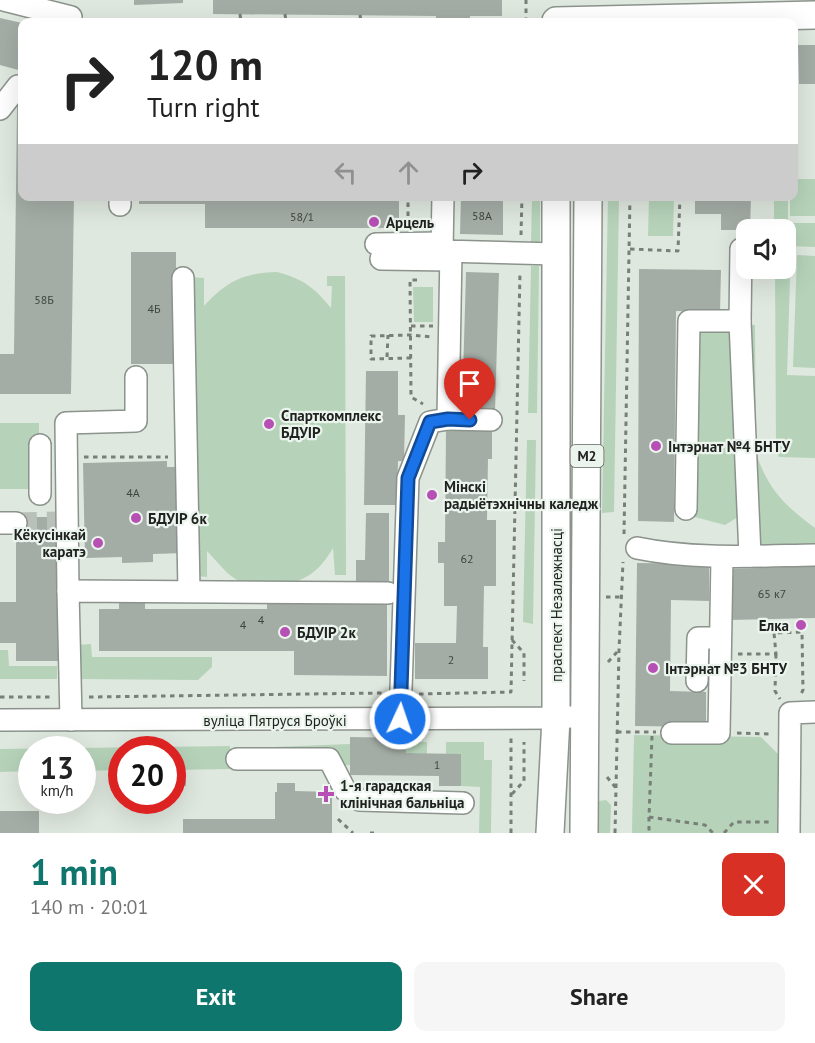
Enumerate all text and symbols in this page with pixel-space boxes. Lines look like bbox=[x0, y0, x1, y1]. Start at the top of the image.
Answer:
text: 120 m bbox=[147, 37, 263, 92]
icon: right bbox=[48, 42, 126, 120]
text: Turn right bbox=[147, 90, 260, 124]
icon: left bbox=[329, 156, 362, 189]
icon: ahead bbox=[392, 156, 425, 189]
icon: right bbox=[455, 156, 488, 189]
house number: 58А bbox=[472, 208, 492, 223]
house number: 58/1 bbox=[290, 209, 314, 224]
place label: Арцель bbox=[386, 213, 435, 232]
marker: Арцель bbox=[367, 215, 381, 229]
map controls bbox=[736, 219, 796, 279]
button: sound bbox=[736, 219, 796, 279]
house number: 58Б bbox=[34, 292, 54, 307]
house number: 4Б bbox=[147, 301, 161, 316]
pin bbox=[444, 358, 495, 420]
icon: arrive bbox=[453, 367, 486, 400]
place label: Спарткомплекс БДУІР bbox=[281, 406, 382, 442]
marker: Спарткомплекс БДУІР bbox=[262, 417, 276, 431]
place label: Інтэрнат №4 БНТУ bbox=[668, 437, 791, 456]
marker: Інтэрнат №4 БНТУ bbox=[649, 439, 663, 453]
road number: М2 bbox=[570, 445, 604, 467]
place label: Мінскі радыётэхнічны каледж bbox=[444, 477, 599, 513]
house number: 4А bbox=[126, 485, 140, 500]
marker: Мінскі радыётэхнічны каледж bbox=[425, 488, 439, 502]
place label: БДУІР 6к bbox=[148, 509, 207, 528]
marker: БДУІР 6к bbox=[129, 511, 143, 525]
place label: Кёкусінкай каратэ bbox=[14, 525, 86, 561]
street label: праспект Незалежнасці bbox=[547, 528, 566, 682]
marker: Кёкусінкай каратэ bbox=[91, 536, 105, 550]
house number: 62 bbox=[460, 551, 474, 566]
house number: 65 к7 bbox=[758, 586, 786, 601]
house number: 4 bbox=[258, 612, 265, 627]
place label: Елка bbox=[759, 616, 789, 635]
house number: 4 bbox=[240, 617, 247, 632]
marker: Елка bbox=[794, 618, 808, 632]
place label: БДУІР 2к bbox=[297, 623, 356, 642]
marker: БДУІР 2к bbox=[278, 625, 292, 639]
house number: 2 bbox=[448, 652, 454, 667]
place label: Інтэрнат №3 БНТУ bbox=[665, 659, 788, 678]
marker: Інтэрнат №3 БНТУ bbox=[646, 661, 660, 675]
position arrow bbox=[368, 687, 432, 751]
street label: вуліца Пятруся Броўкі bbox=[203, 711, 347, 730]
speed limit sign: 20 bbox=[108, 736, 186, 814]
text: 13 bbox=[40, 748, 74, 787]
house number: 1 bbox=[434, 757, 440, 772]
place label: 1-я гарадская клінічная бальніца bbox=[340, 776, 465, 812]
text: km/h bbox=[41, 781, 73, 800]
marker: 1-я гарадская клінічная бальніца bbox=[317, 785, 335, 803]
text: 1 min bbox=[30, 848, 118, 895]
button: close bbox=[722, 853, 785, 916]
text: 140 m · 20:01 bbox=[30, 894, 148, 920]
button: Exit bbox=[30, 962, 402, 1031]
button: Share bbox=[414, 962, 785, 1031]

